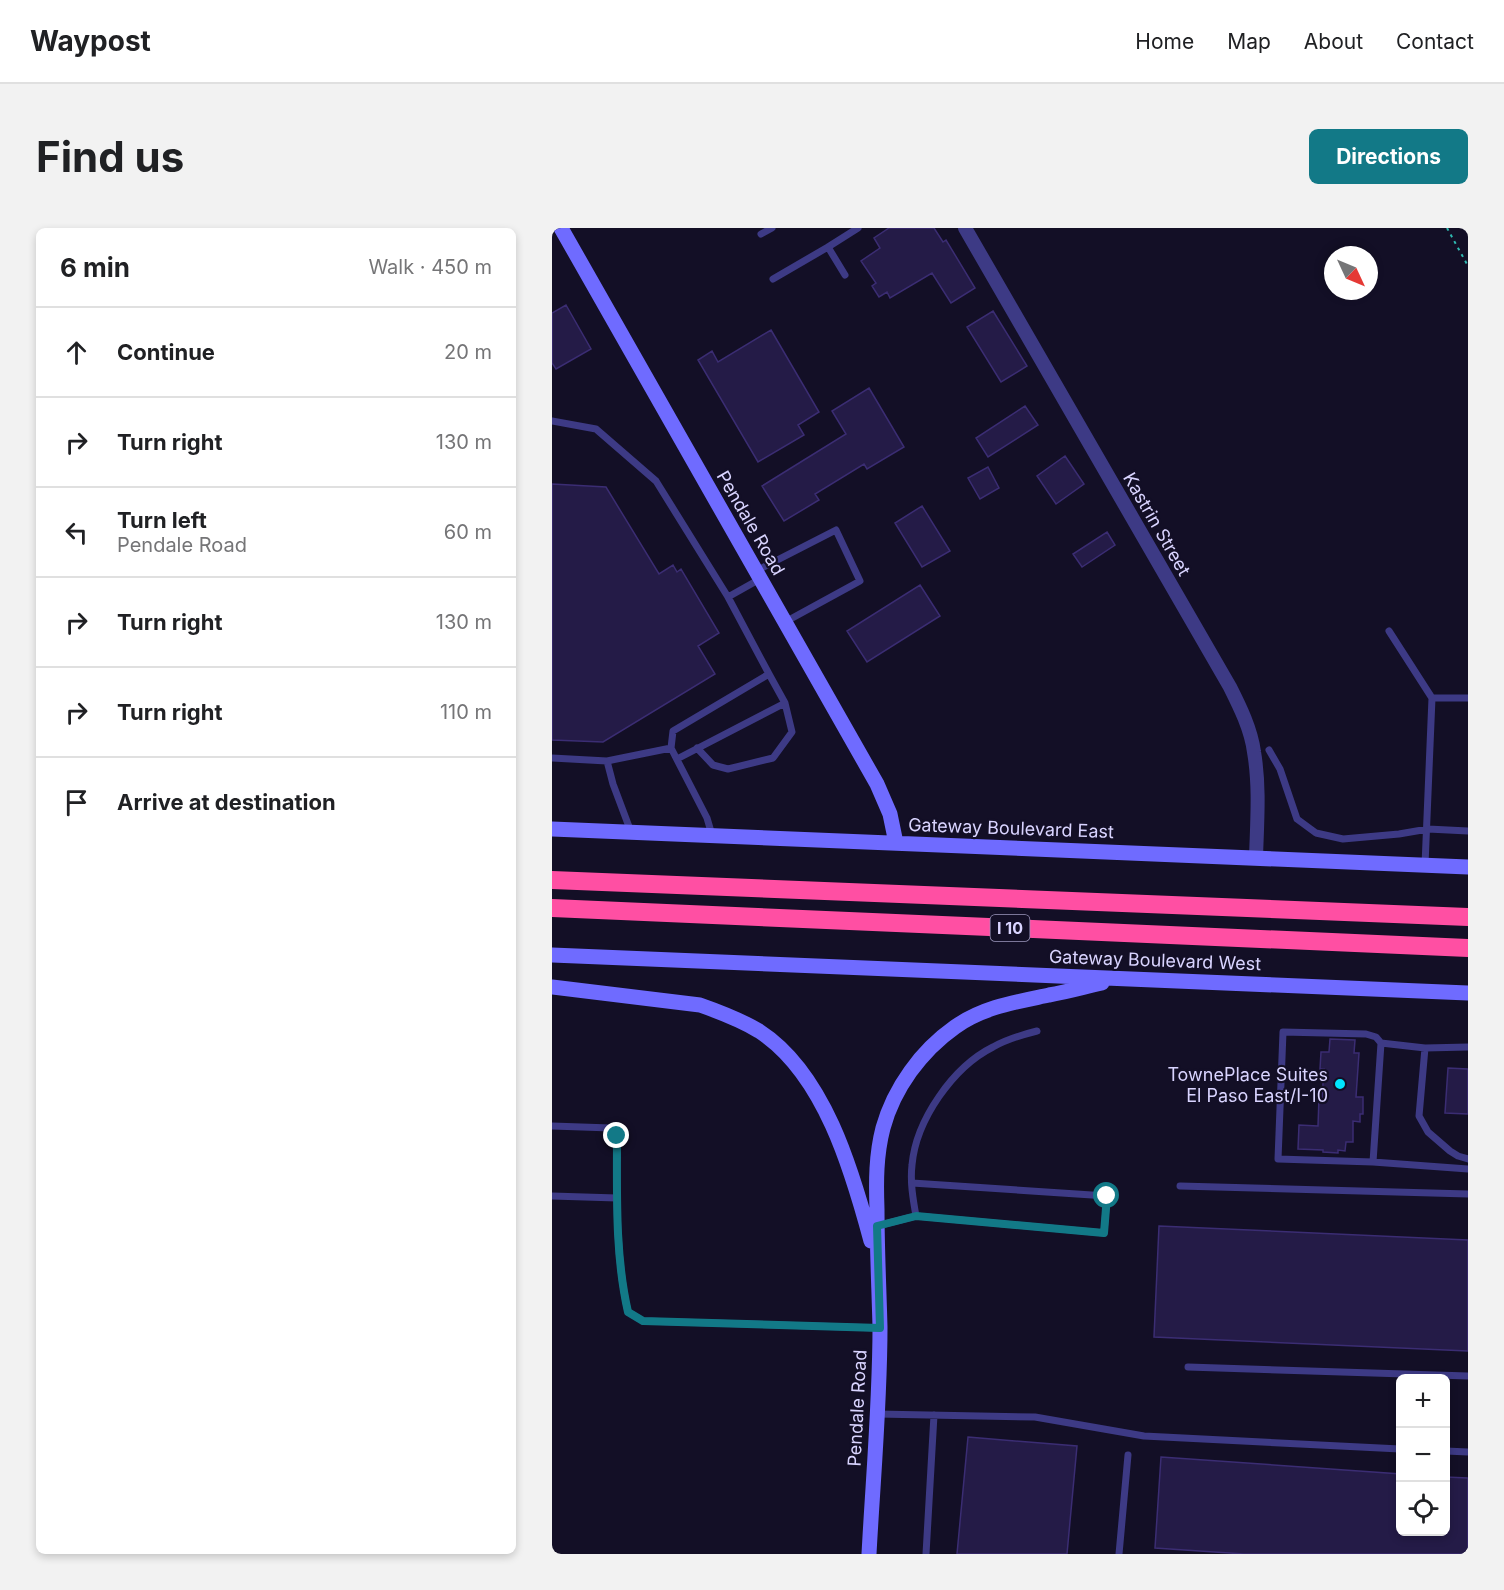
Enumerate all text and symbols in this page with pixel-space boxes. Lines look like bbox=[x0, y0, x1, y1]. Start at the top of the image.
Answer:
text: Waypost bbox=[30, 24, 151, 58]
text: Home bbox=[1135, 29, 1194, 54]
text: Map bbox=[1227, 29, 1271, 54]
text: About bbox=[1304, 29, 1363, 54]
text: Contact bbox=[1396, 29, 1474, 54]
button: Directions bbox=[1309, 129, 1468, 184]
text: Find us bbox=[36, 131, 184, 182]
north arrow bbox=[1324, 246, 1378, 300]
text: 6 min bbox=[60, 252, 130, 283]
text: Walk · 450 m bbox=[368, 255, 492, 279]
icon: ahead bbox=[60, 336, 93, 369]
text: Continue bbox=[117, 339, 215, 365]
text: 20 m bbox=[444, 340, 492, 364]
icon: right bbox=[60, 426, 93, 459]
text: Turn right bbox=[117, 429, 223, 455]
text: 130 m bbox=[436, 430, 492, 454]
street label: Pendale Road bbox=[713, 467, 789, 579]
street label: Kastrin Street bbox=[1119, 469, 1195, 579]
text: Turn left bbox=[117, 507, 207, 533]
icon: left bbox=[60, 516, 93, 549]
text: 60 m bbox=[444, 520, 492, 544]
text: Pendale Road bbox=[117, 533, 247, 557]
icon: right bbox=[60, 606, 93, 639]
text: Turn right bbox=[117, 609, 223, 635]
text: 130 m bbox=[436, 610, 492, 634]
icon: right bbox=[60, 696, 93, 729]
text: Turn right bbox=[117, 699, 223, 725]
text: 110 m bbox=[440, 700, 492, 724]
icon: arrive bbox=[60, 786, 93, 819]
text: Arrive at destination bbox=[117, 789, 336, 815]
street label: Gateway Boulevard East bbox=[908, 814, 1114, 842]
road number: I 10 bbox=[990, 915, 1030, 941]
street label: Gateway Boulevard West bbox=[1049, 946, 1262, 974]
place label: TownePlace Suites El Paso East/I-10 bbox=[1167, 1064, 1328, 1106]
marker: TownePlace Suites El Paso East/I-10 bbox=[1333, 1077, 1347, 1091]
route end bbox=[603, 1122, 629, 1148]
route start bbox=[1093, 1182, 1119, 1208]
street label: Pendale Road bbox=[843, 1349, 871, 1467]
map controls bbox=[1396, 1374, 1450, 1536]
button: + bbox=[1396, 1374, 1450, 1428]
button: − bbox=[1396, 1428, 1450, 1482]
button: locate bbox=[1396, 1482, 1450, 1536]

